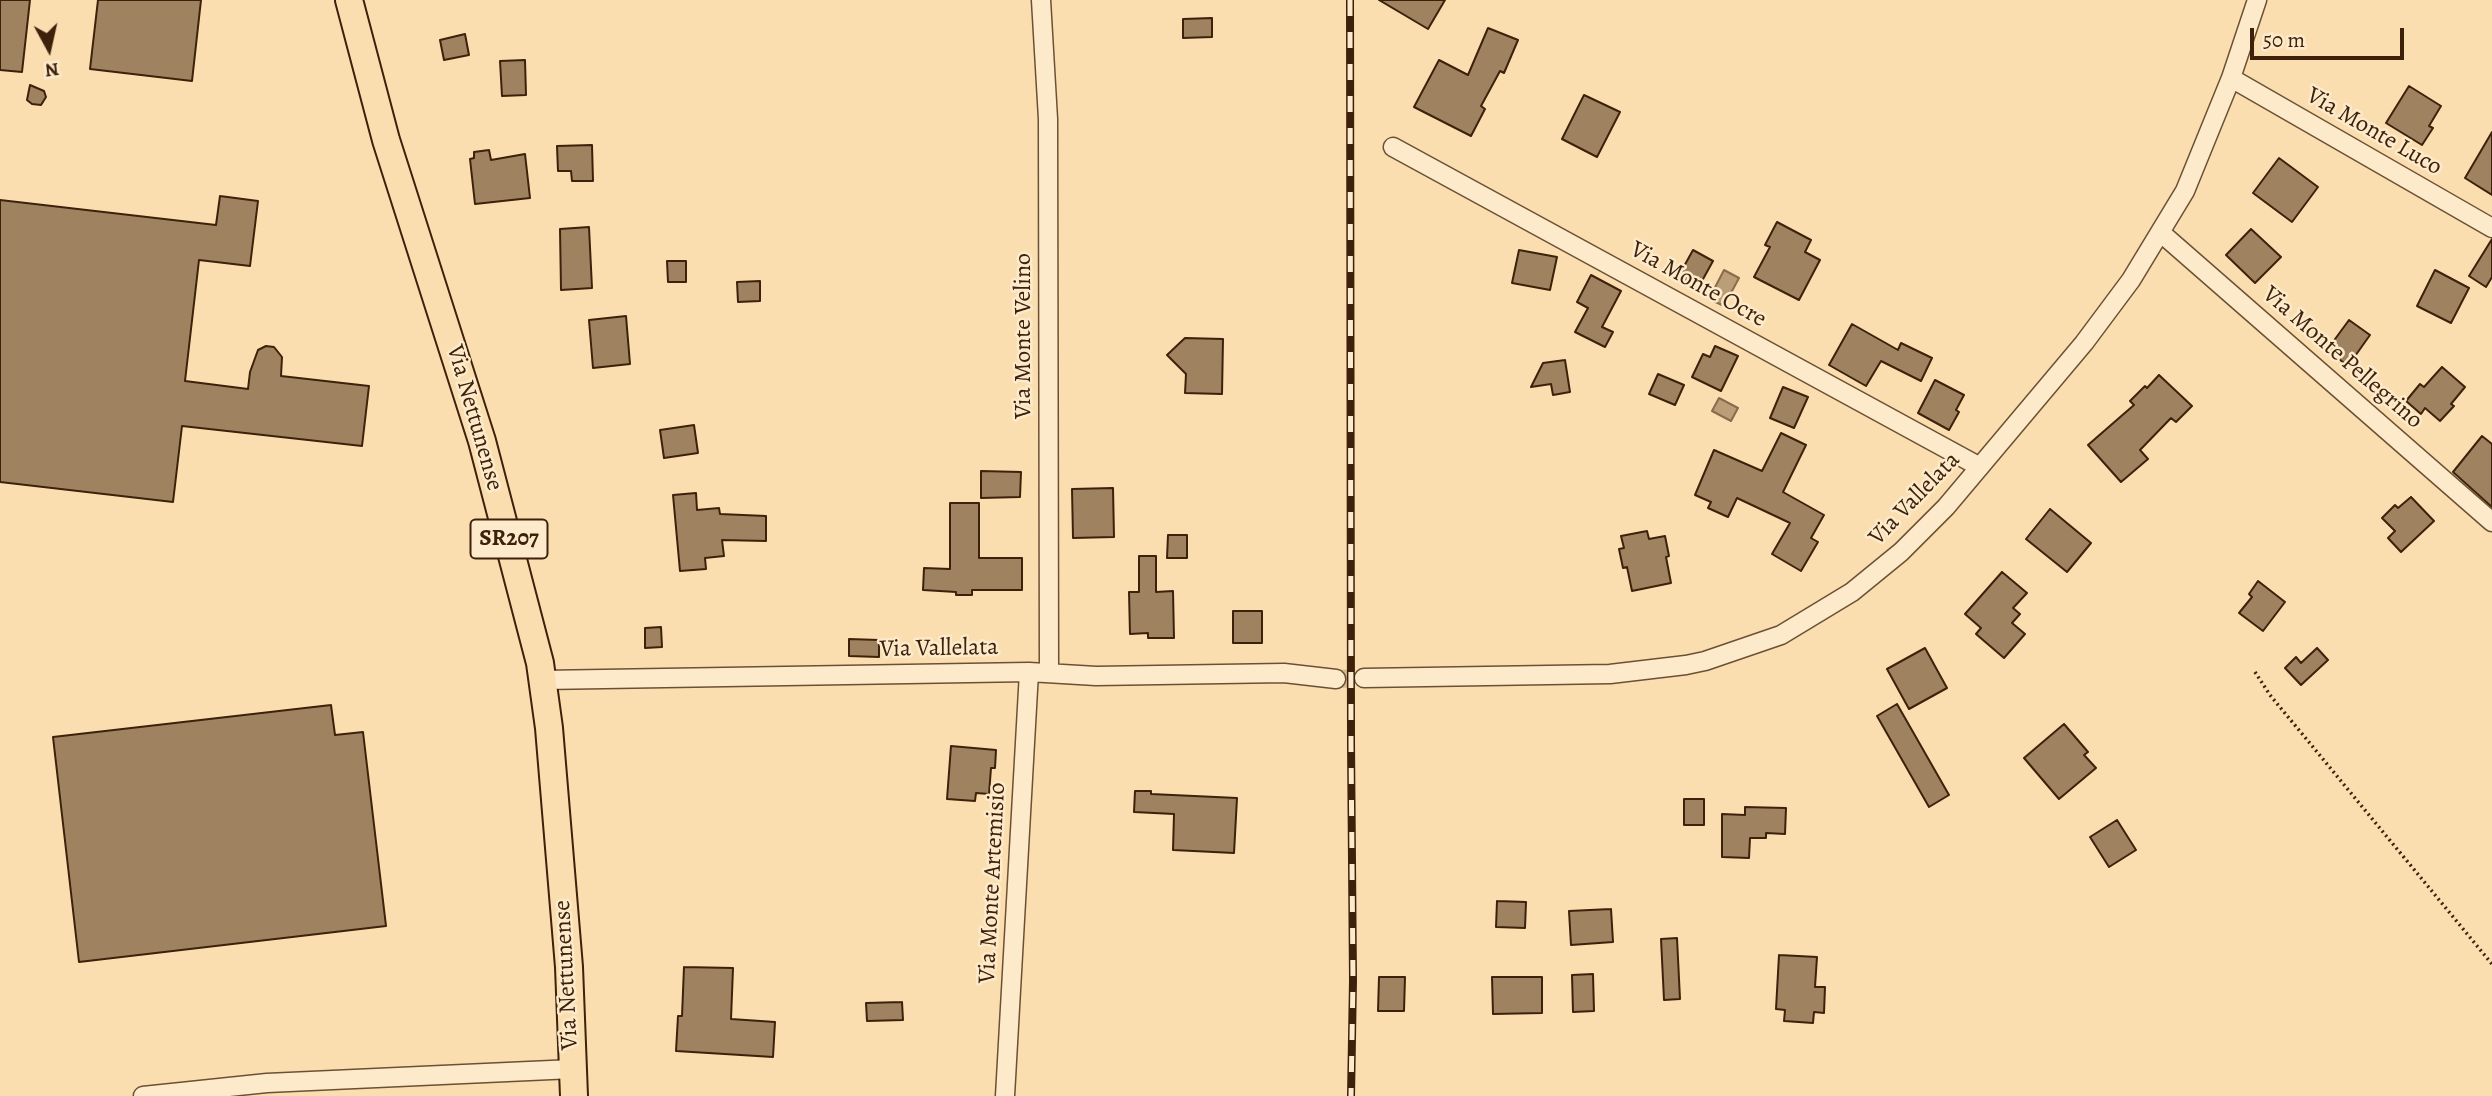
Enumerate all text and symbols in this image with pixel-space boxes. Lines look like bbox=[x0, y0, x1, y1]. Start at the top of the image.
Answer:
north arrow bbox=[14, 14, 84, 84]
scale bar bbox=[2254, 14, 2408, 58]
text: 50 m bbox=[2263, 26, 2305, 54]
text: N bbox=[43, 56, 61, 84]
street label: Via Monte Luco bbox=[2301, 82, 2447, 182]
street label: Via Monte Ocre bbox=[1625, 236, 1771, 334]
street label: Via Monte Velino bbox=[1010, 253, 1038, 419]
street label: Via Monte Pellegrino bbox=[2256, 281, 2428, 435]
street label: Via Nettunense bbox=[439, 342, 509, 494]
street label: Via Vallelata bbox=[1863, 446, 1967, 552]
road number: SR207 bbox=[470, 520, 548, 558]
street label: Via Vallelata bbox=[879, 634, 999, 664]
street label: Via Monte Artemisio bbox=[973, 782, 1013, 984]
street label: Via Nettunense bbox=[549, 899, 585, 1051]

